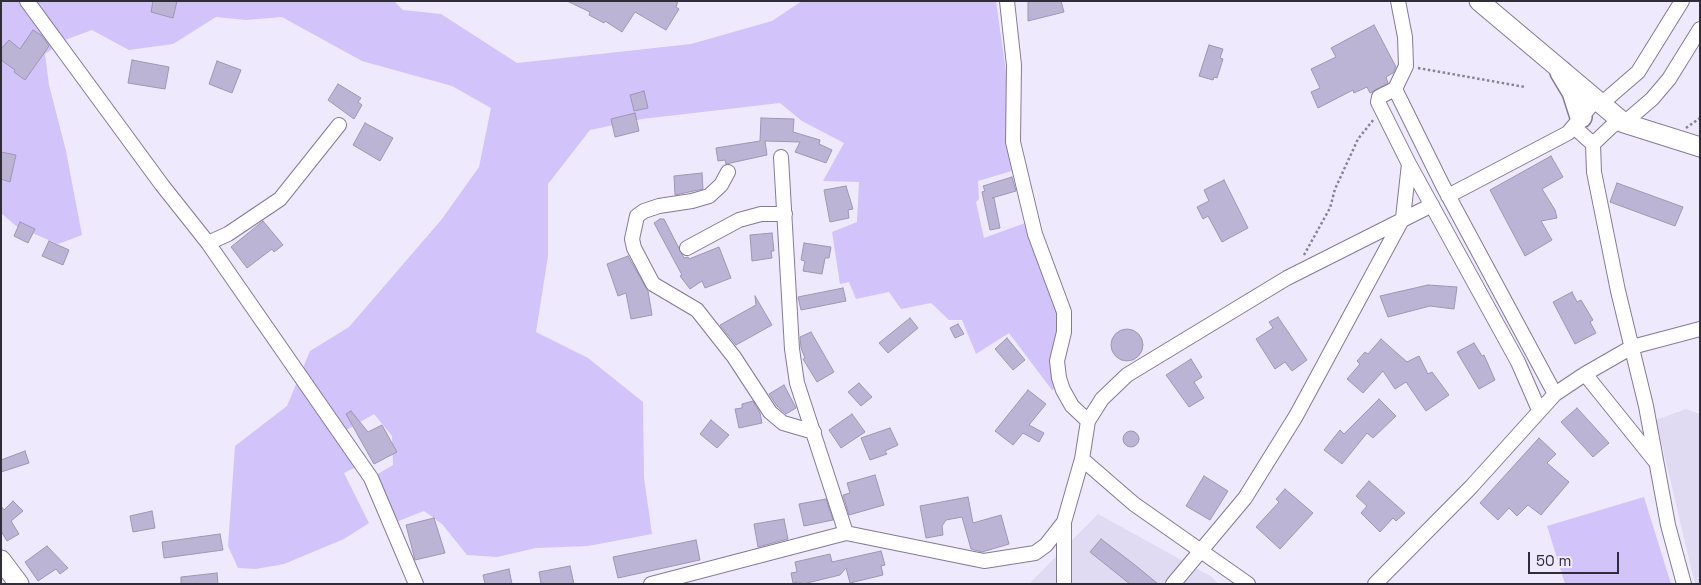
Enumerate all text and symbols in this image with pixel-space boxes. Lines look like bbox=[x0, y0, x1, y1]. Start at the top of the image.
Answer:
scale bar bbox=[1531, 542, 1622, 574]
text: 50 m bbox=[1536, 551, 1571, 570]

